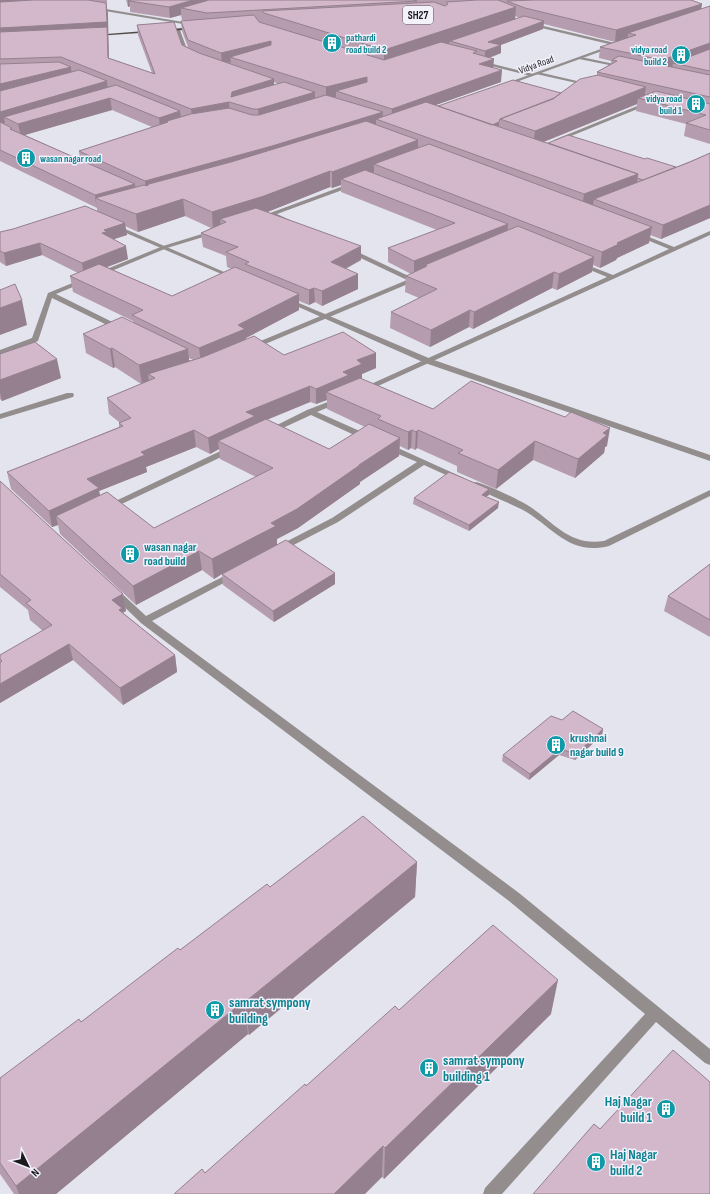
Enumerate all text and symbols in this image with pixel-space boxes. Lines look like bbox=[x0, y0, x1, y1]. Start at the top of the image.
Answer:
road number: SH27 bbox=[403, 6, 433, 24]
building icon: pathardi road build 2 bbox=[321, 32, 343, 54]
place label: pathardi road build 2 bbox=[346, 32, 386, 56]
place label: vidya road build 2 bbox=[631, 44, 667, 68]
building icon: vidya road build 2 bbox=[670, 44, 692, 66]
street label: Vidya Road bbox=[517, 53, 555, 77]
place label: vidya road build 1 bbox=[646, 93, 682, 117]
building icon: vidya road build 1 bbox=[685, 93, 707, 115]
building icon: wasan nagar road bbox=[15, 147, 37, 169]
place label: wasan nagar road bbox=[40, 153, 101, 165]
place label: wasan nagar road build bbox=[144, 540, 197, 569]
building icon: wasan nagar road build bbox=[119, 543, 141, 565]
place label: krushnai nagar build 9 bbox=[570, 731, 624, 760]
building icon: krushnai nagar build 9 bbox=[545, 734, 567, 756]
place label: samrat sympony building bbox=[229, 994, 311, 1027]
building icon: samrat sympony building bbox=[204, 999, 226, 1021]
place label: samrat sympony building 1 bbox=[443, 1052, 525, 1085]
building icon: samrat sympony building 1 bbox=[418, 1057, 440, 1079]
place label: Haj Nagar build 1 bbox=[605, 1093, 653, 1126]
building icon: Haj Nagar build 1 bbox=[655, 1098, 677, 1120]
north arrow bbox=[8, 1146, 48, 1186]
place label: Haj Nagar build 2 bbox=[610, 1146, 658, 1179]
building icon: Haj Nagar build 2 bbox=[585, 1151, 607, 1173]
text: N bbox=[28, 1166, 42, 1179]

